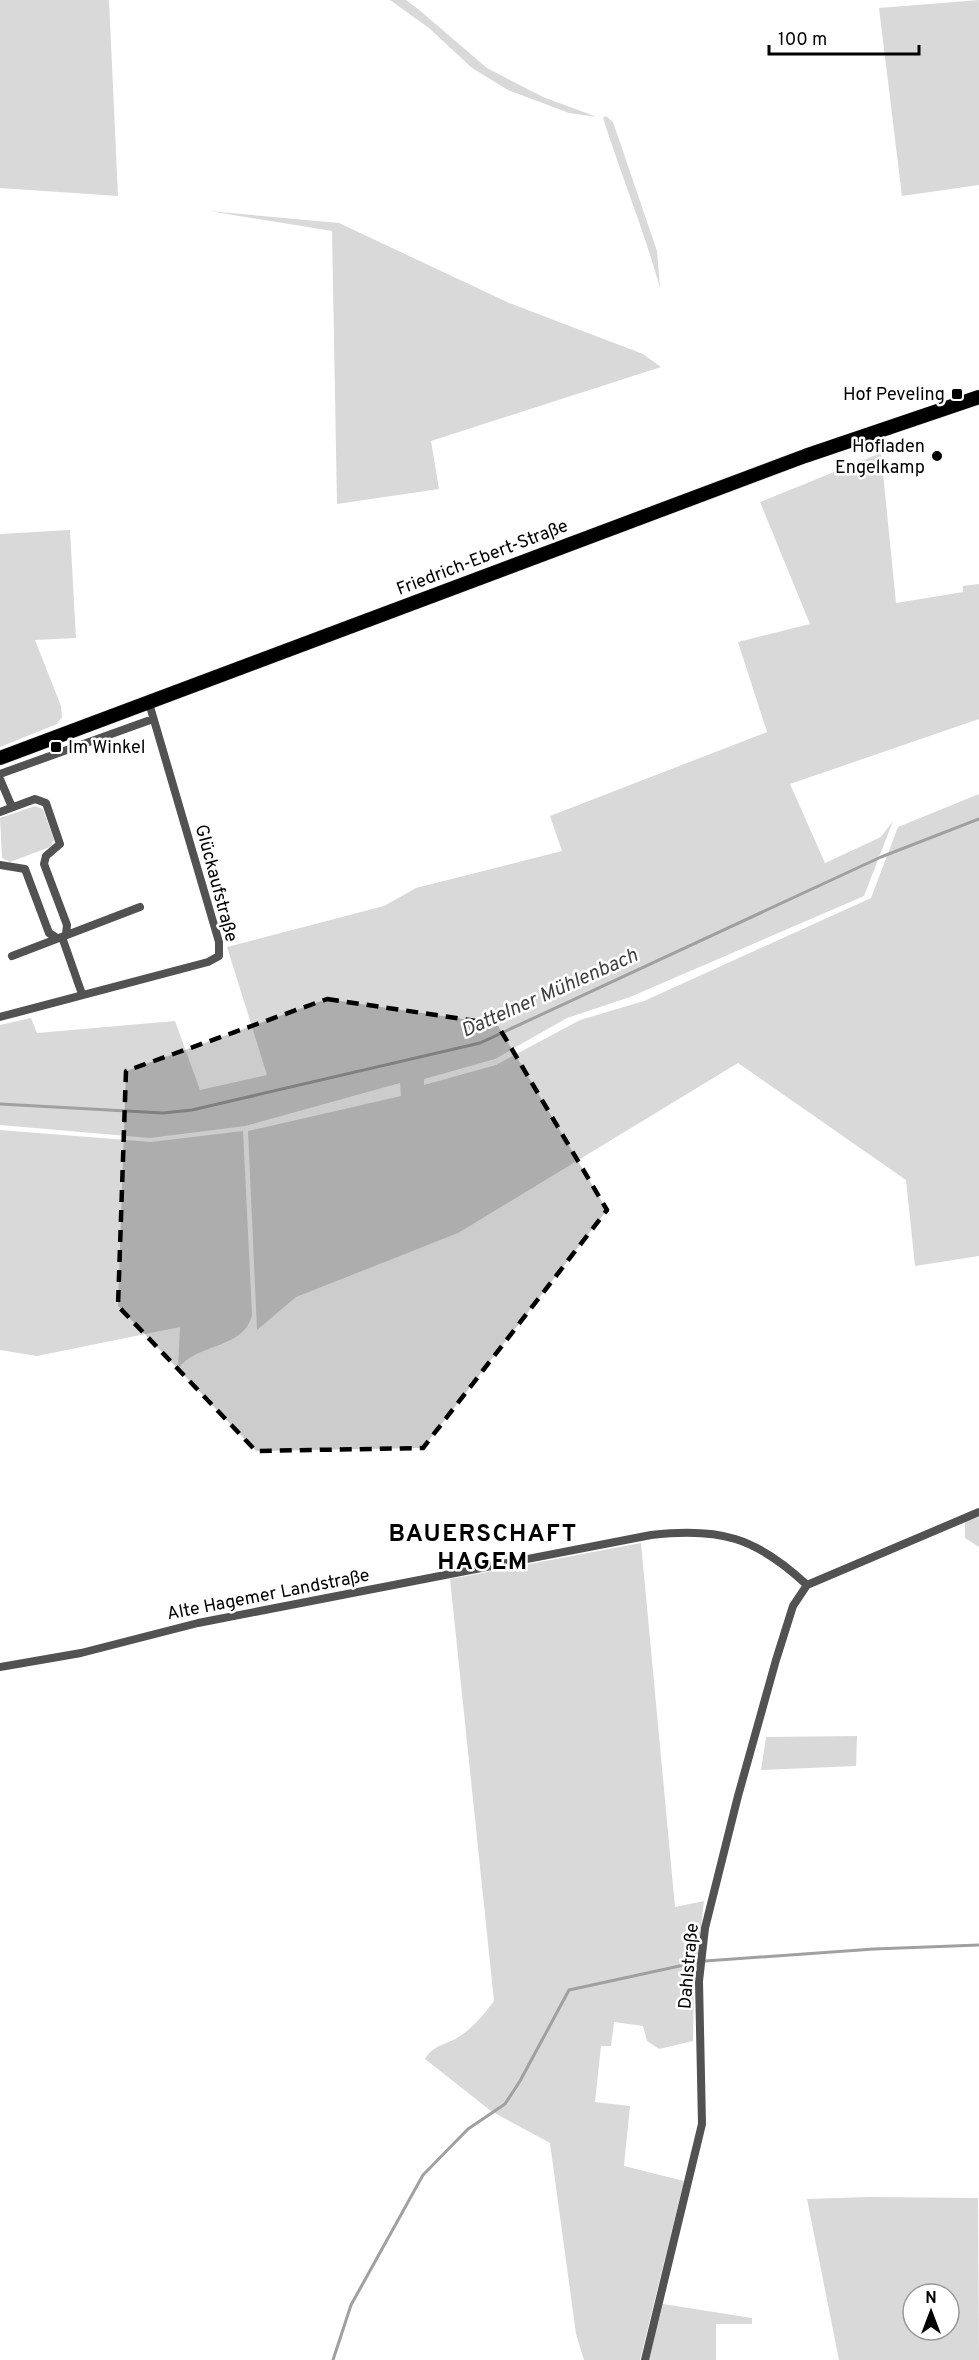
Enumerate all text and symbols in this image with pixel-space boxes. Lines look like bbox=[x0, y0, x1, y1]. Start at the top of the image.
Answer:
scale bar bbox=[769, 18, 919, 56]
text: 100 m bbox=[778, 29, 827, 52]
place label: Hof Peveling bbox=[843, 384, 945, 407]
marker: Hof Peveling bbox=[950, 387, 964, 401]
place label: Hofladen Engelkamp bbox=[835, 436, 925, 480]
marker: Hofladen Engelkamp bbox=[930, 449, 944, 463]
street label: Friedrich-Ebert-Straße bbox=[394, 515, 571, 602]
place label: Im Winkel bbox=[68, 737, 145, 760]
marker: Im Winkel bbox=[49, 740, 63, 754]
street label: Glückaufstraße bbox=[189, 822, 242, 945]
water label: Dattelner Mühlenbach bbox=[457, 943, 642, 1044]
district label: BAUERSCHAFT HAGEM bbox=[388, 1520, 578, 1578]
street label: Alte Hagemer Landstraße bbox=[165, 1565, 372, 1626]
street label: Dahlstraße bbox=[674, 1922, 705, 2010]
north arrow bbox=[901, 2282, 961, 2342]
text: N bbox=[925, 2289, 937, 2309]

